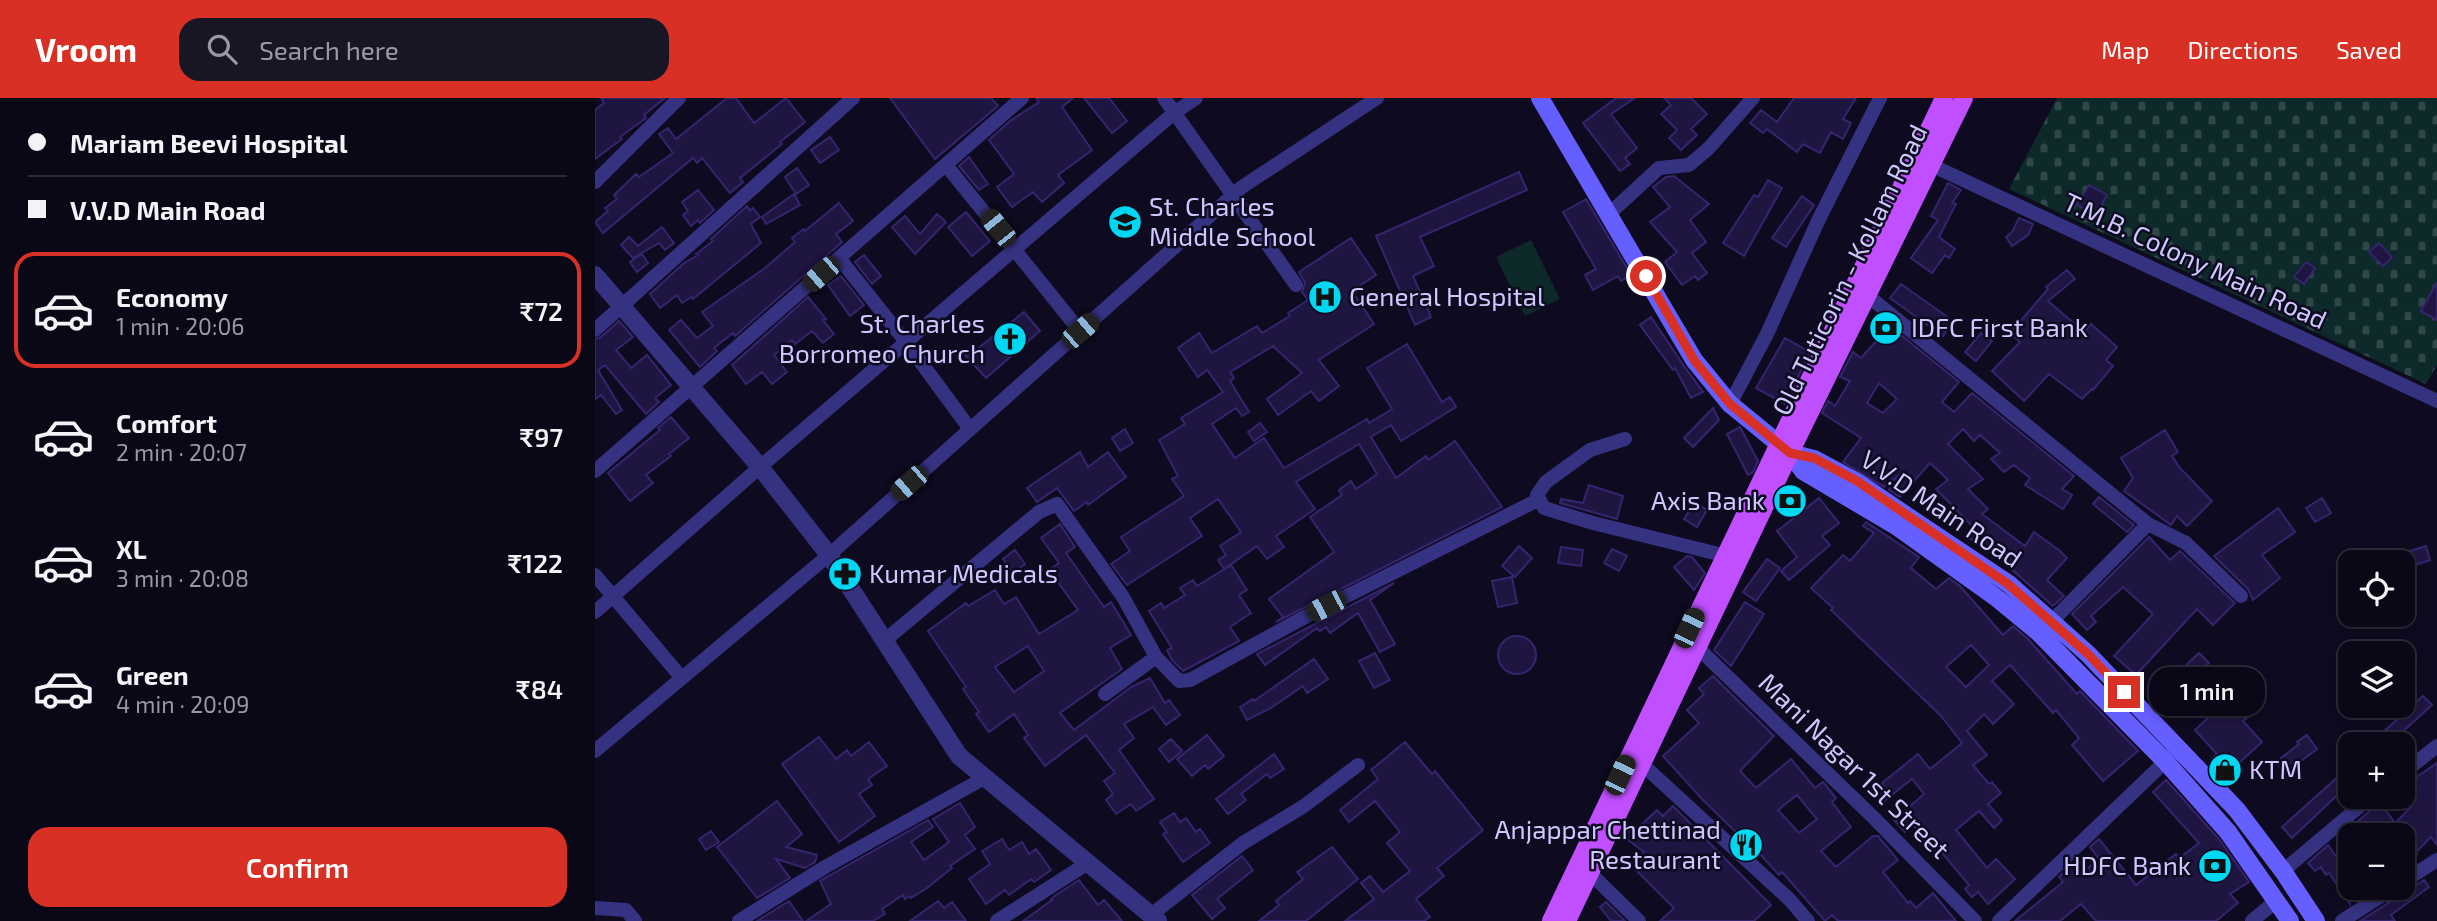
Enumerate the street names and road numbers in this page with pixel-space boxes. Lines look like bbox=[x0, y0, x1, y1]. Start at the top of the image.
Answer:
street label: Old Tuticorin - Kollam Road bbox=[1765, 119, 1933, 420]
street label: T.M.B. Colony Main Road bbox=[2059, 185, 2332, 334]
street label: V.V.D Main Road bbox=[1856, 443, 2028, 573]
street label: Mani Nagar 1st Street bbox=[1753, 666, 1957, 864]

